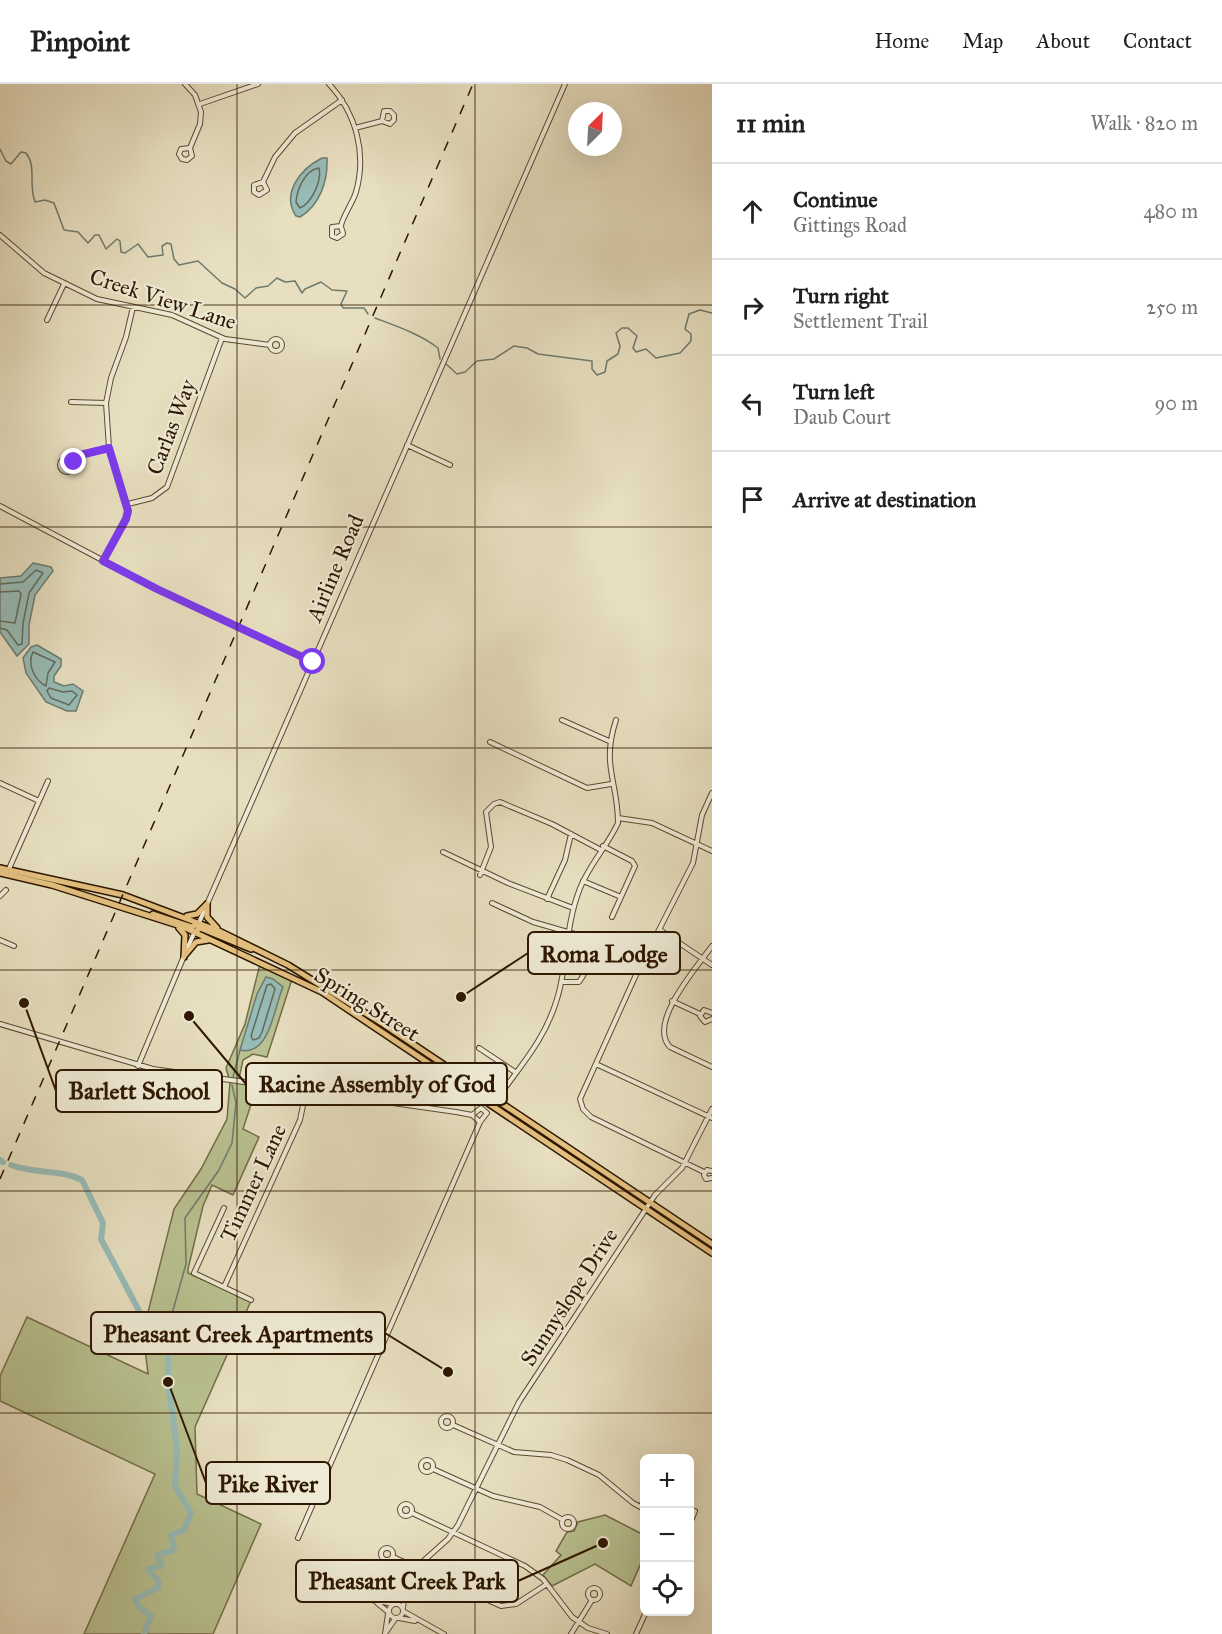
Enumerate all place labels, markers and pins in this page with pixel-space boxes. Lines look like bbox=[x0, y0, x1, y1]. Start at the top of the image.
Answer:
callout: Roma Lodge bbox=[528, 932, 680, 974]
callout: Racine Assembly of God bbox=[246, 1063, 507, 1105]
callout: Barlett School bbox=[56, 1070, 222, 1112]
callout: Pheasant Creek Apartments bbox=[91, 1312, 385, 1354]
callout: Pike River bbox=[206, 1462, 330, 1504]
callout: Pheasant Creek Park bbox=[296, 1560, 518, 1602]

